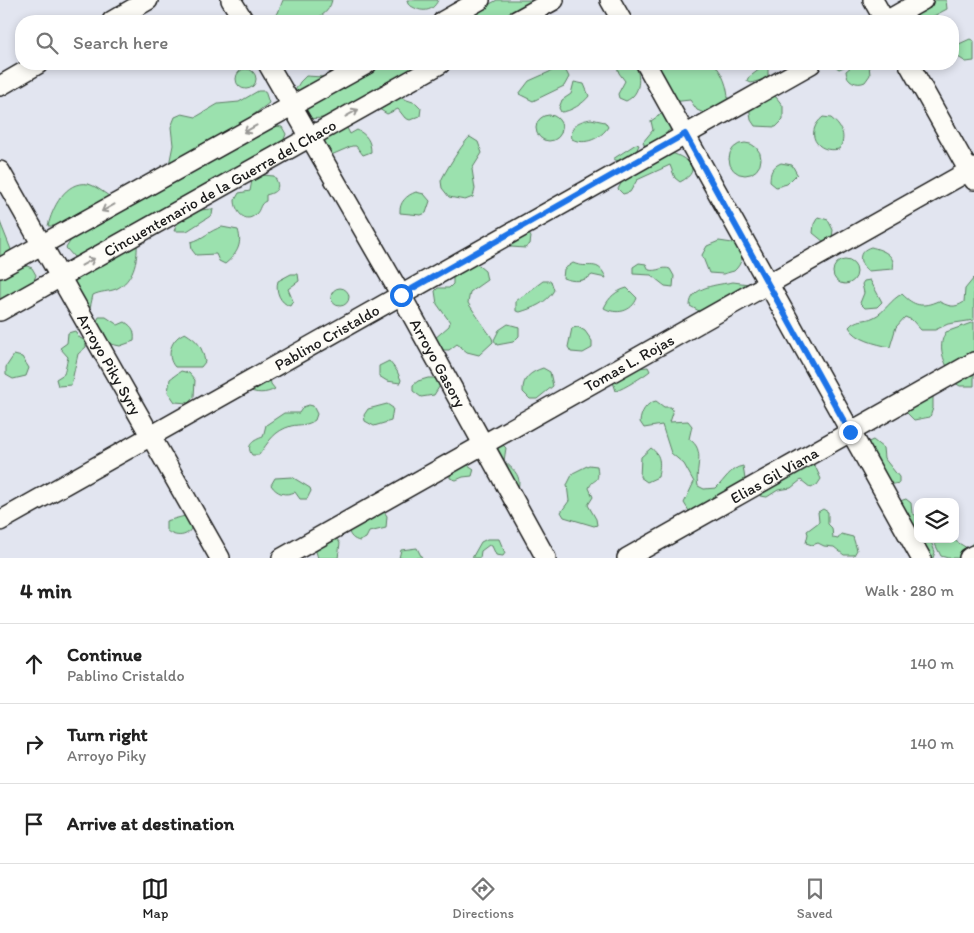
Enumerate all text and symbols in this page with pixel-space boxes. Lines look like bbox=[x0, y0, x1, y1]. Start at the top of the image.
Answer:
search box bbox=[15, 15, 959, 70]
icon: search bbox=[33, 29, 61, 57]
text: Search here bbox=[73, 31, 168, 54]
one-way arrow bbox=[344, 108, 358, 118]
street label: Cincuentenario de la Guerra del Chaco bbox=[100, 115, 340, 261]
one-way arrow bbox=[243, 125, 258, 135]
one-way arrow bbox=[101, 204, 116, 213]
one-way arrow bbox=[81, 256, 95, 266]
route start bbox=[390, 284, 413, 307]
street label: Pablino Cristaldo bbox=[271, 300, 383, 374]
street label: Arroyo Piky Syry bbox=[73, 310, 146, 419]
street label: Arroyo Gasory bbox=[406, 315, 470, 411]
street label: Tomas L. Rojas bbox=[581, 330, 677, 396]
route end bbox=[839, 421, 862, 444]
street label: Elias Gil Viana bbox=[727, 443, 822, 508]
map controls bbox=[914, 498, 959, 543]
button: layers bbox=[914, 498, 959, 543]
text: 4 min bbox=[20, 578, 72, 603]
text: Walk · 280 m bbox=[865, 581, 954, 600]
text: Continue bbox=[67, 643, 142, 666]
icon: ahead bbox=[20, 650, 48, 678]
text: 140 m bbox=[910, 654, 954, 673]
text: Pablino Cristaldo bbox=[67, 666, 185, 685]
text: Turn right bbox=[67, 723, 148, 746]
icon: right bbox=[20, 730, 48, 758]
text: 140 m bbox=[910, 734, 954, 753]
text: Arroyo Piky bbox=[67, 746, 146, 765]
icon: arrive bbox=[20, 810, 48, 838]
text: Arrive at destination bbox=[67, 812, 234, 835]
tab: Map bbox=[141, 875, 169, 922]
tab: Directions bbox=[452, 875, 514, 922]
tab: Saved bbox=[797, 875, 833, 922]

